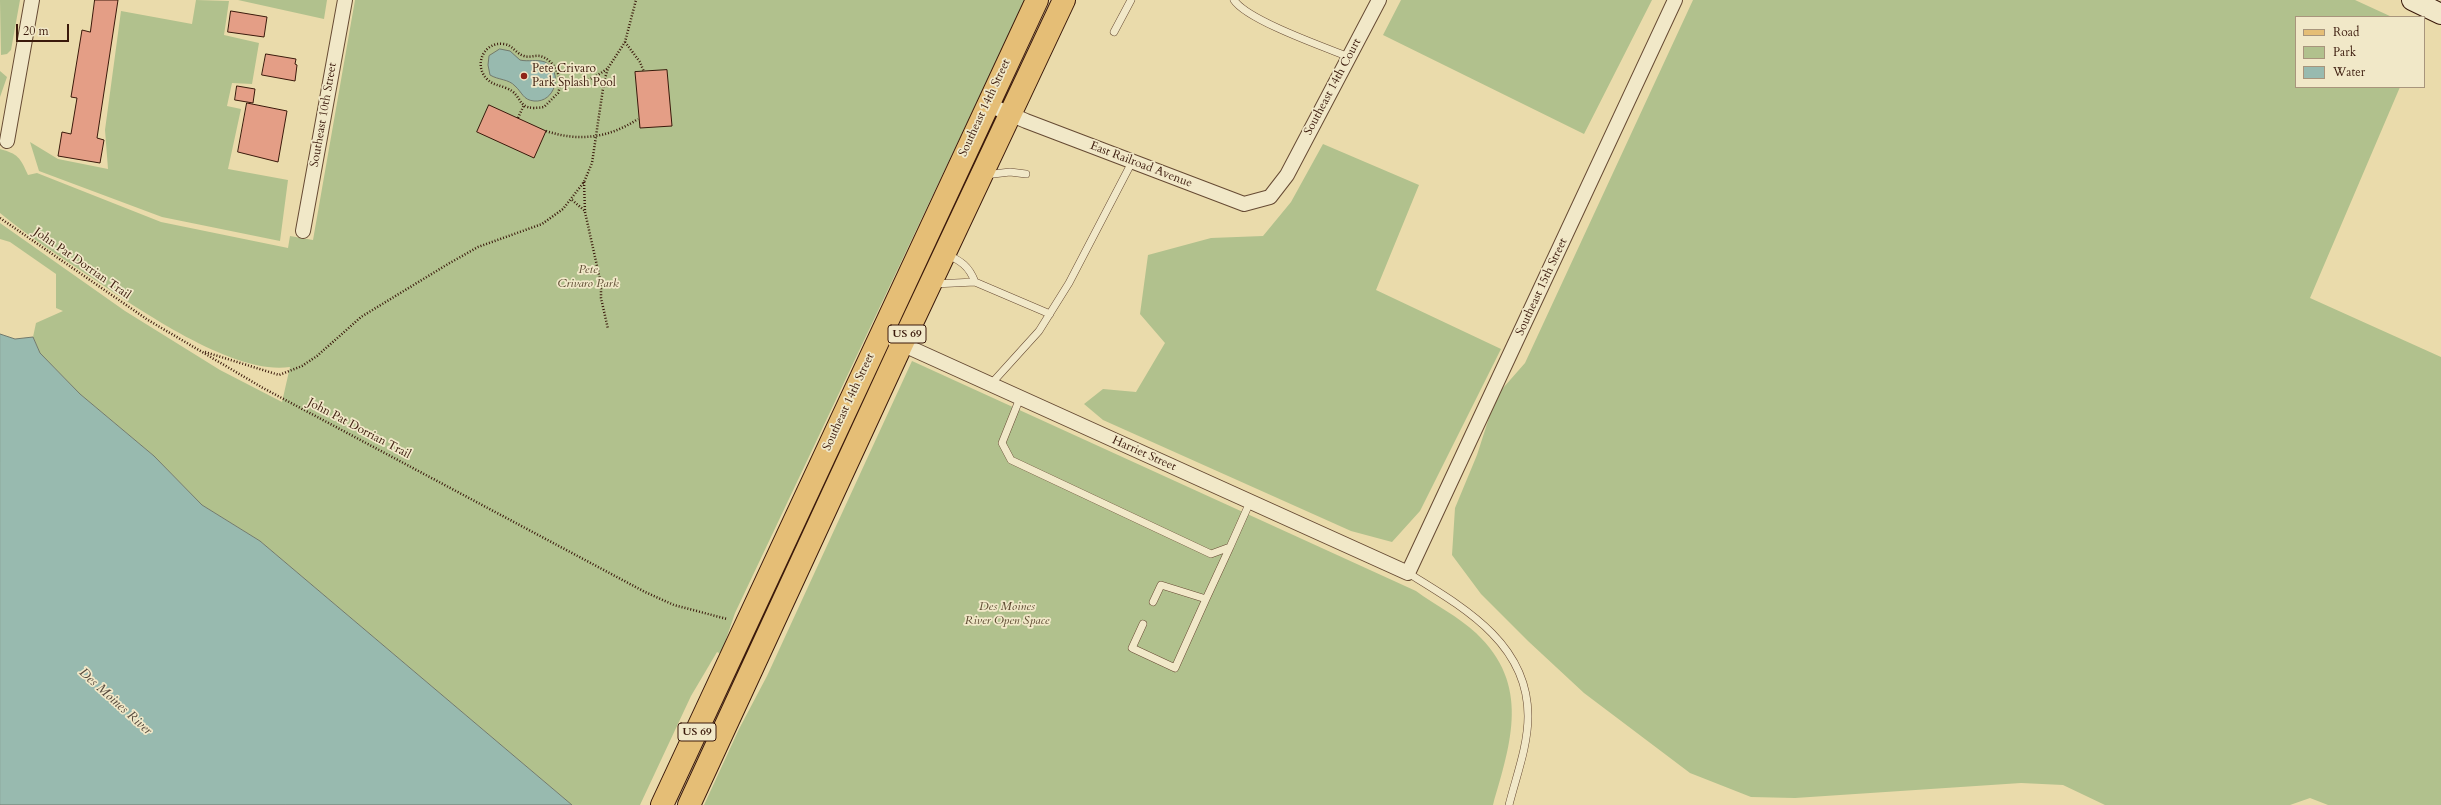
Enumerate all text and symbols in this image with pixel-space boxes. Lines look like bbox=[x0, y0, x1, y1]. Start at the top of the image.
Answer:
scale bar bbox=[18, 16, 71, 42]
legend bbox=[2295, 16, 2425, 88]
text: 20 m bbox=[23, 23, 49, 39]
text: Road bbox=[2333, 24, 2359, 40]
street label: Southeast 14th Court bbox=[1301, 36, 1365, 138]
text: Park bbox=[2333, 44, 2356, 60]
street label: Southeast 14th Street bbox=[956, 57, 1014, 159]
street label: Southeast 10th Street bbox=[308, 62, 340, 168]
place label: Pete Crivaro Park Splash Pool bbox=[532, 62, 616, 90]
text: Water bbox=[2333, 64, 2365, 80]
marker: Pete Crivaro Park Splash Pool bbox=[519, 71, 529, 81]
street label: East Railroad Avenue bbox=[1088, 139, 1194, 191]
street label: John Pat Dorrian Trail bbox=[31, 225, 133, 303]
street label: Southeast 15th Street bbox=[1513, 236, 1571, 338]
park label: Pete Crivaro Park bbox=[557, 263, 619, 291]
road number: US 69 bbox=[888, 325, 926, 343]
street label: Southeast 14th Street bbox=[820, 351, 878, 453]
street label: John Pat Dorrian Trail bbox=[305, 396, 413, 462]
street label: Harriet Street bbox=[1110, 433, 1178, 475]
park label: Des Moines River Open Space bbox=[965, 600, 1049, 628]
water label: Des Moines River bbox=[75, 665, 155, 739]
road number: US 69 bbox=[678, 723, 716, 741]

